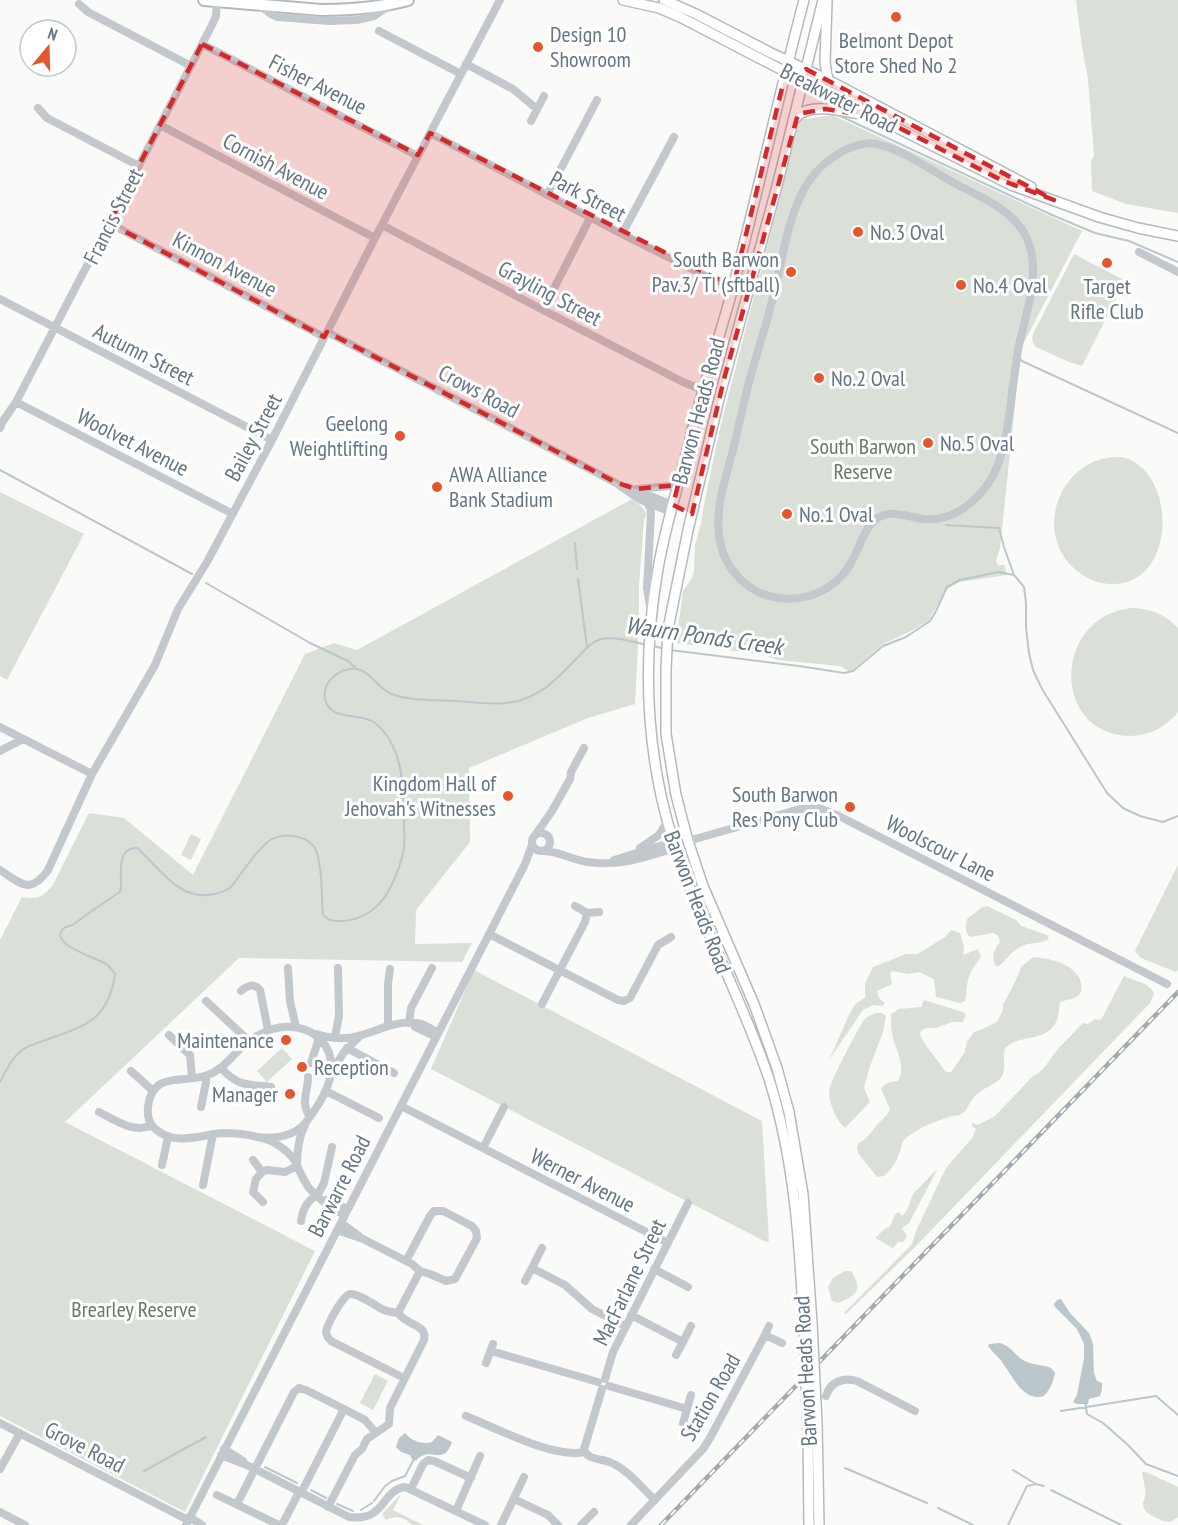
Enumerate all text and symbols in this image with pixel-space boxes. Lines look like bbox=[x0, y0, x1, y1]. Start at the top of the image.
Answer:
marker: Belmont Depot Store Shed No 2 bbox=[889, 10, 903, 24]
north arrow bbox=[18, 18, 78, 78]
place label: Design 10 Showroom bbox=[550, 20, 631, 73]
text: N bbox=[46, 23, 60, 45]
place label: Belmont Depot Store Shed No 2 bbox=[835, 26, 957, 79]
marker: Design 10 Showroom bbox=[531, 40, 545, 54]
street label: Fisher Avenue bbox=[265, 48, 371, 120]
street label: Breakwater Road bbox=[776, 57, 902, 139]
street label: Cornish Avenue bbox=[218, 126, 334, 206]
street label: Francis Street bbox=[77, 163, 149, 269]
street label: Park Street bbox=[545, 164, 631, 228]
place label: No.3 Oval bbox=[870, 218, 945, 246]
street label: Kinnon Avenue bbox=[168, 225, 282, 303]
marker: No.3 Oval bbox=[851, 225, 865, 239]
place label: South Barwon Pav.3/ Tl (sftball) bbox=[652, 245, 780, 298]
street label: Grayling Street bbox=[493, 254, 607, 332]
marker: Target Rifle Club bbox=[1100, 256, 1114, 270]
marker: South Barwon Pav.3/ Tl (sftball) bbox=[784, 265, 798, 279]
place label: No.4 Oval bbox=[973, 271, 1048, 299]
place label: Target Rifle Club bbox=[1070, 272, 1144, 325]
marker: No.4 Oval bbox=[954, 278, 968, 292]
street label: Autumn Street bbox=[89, 317, 199, 391]
street label: Barwon Heads Road bbox=[665, 335, 731, 487]
street label: Crows Road bbox=[434, 358, 524, 424]
place label: No.2 Oval bbox=[831, 364, 906, 392]
marker: No.2 Oval bbox=[812, 371, 826, 385]
street label: Bailey Street bbox=[218, 388, 288, 486]
street label: Woolvet Avenue bbox=[73, 402, 193, 482]
place label: Geelong Weightlifting bbox=[290, 409, 388, 462]
marker: Geelong Weightlifting bbox=[393, 429, 407, 443]
place label: No.5 Oval bbox=[940, 429, 1015, 457]
park label: South Barwon Reserve bbox=[810, 432, 916, 485]
marker: No.5 Oval bbox=[921, 436, 935, 450]
place label: AWA Alliance Bank Stadium bbox=[449, 460, 553, 513]
marker: AWA Alliance Bank Stadium bbox=[430, 480, 444, 494]
place label: No.1 Oval bbox=[799, 500, 874, 528]
marker: No.1 Oval bbox=[780, 507, 794, 521]
water label: Waurn Ponds Creek bbox=[624, 609, 787, 662]
place label: Kingdom Hall of Jehovah's Witnesses bbox=[344, 769, 497, 822]
place label: South Barwon Res Pony Club bbox=[732, 780, 838, 833]
marker: Kingdom Hall of Jehovah's Witnesses bbox=[501, 789, 515, 803]
marker: South Barwon Res Pony Club bbox=[843, 800, 857, 814]
street label: Woolscour Lane bbox=[882, 808, 1000, 888]
street label: Barwon Heads Road bbox=[658, 827, 738, 977]
place label: Maintenance bbox=[177, 1026, 274, 1054]
marker: Maintenance bbox=[279, 1033, 293, 1047]
place label: Reception bbox=[314, 1053, 389, 1081]
marker: Reception bbox=[295, 1060, 309, 1074]
place label: Manager bbox=[212, 1080, 278, 1108]
marker: Manager bbox=[283, 1087, 297, 1101]
street label: Barwarre Road bbox=[301, 1130, 377, 1242]
street label: Werner Avenue bbox=[526, 1142, 640, 1218]
street label: MacFarlane Street bbox=[586, 1214, 672, 1350]
park label: Brearley Reserve bbox=[71, 1295, 197, 1323]
street label: Barwon Heads Road bbox=[787, 1295, 823, 1447]
street label: Station Road bbox=[674, 1348, 746, 1446]
street label: Grove Road bbox=[40, 1415, 130, 1479]

